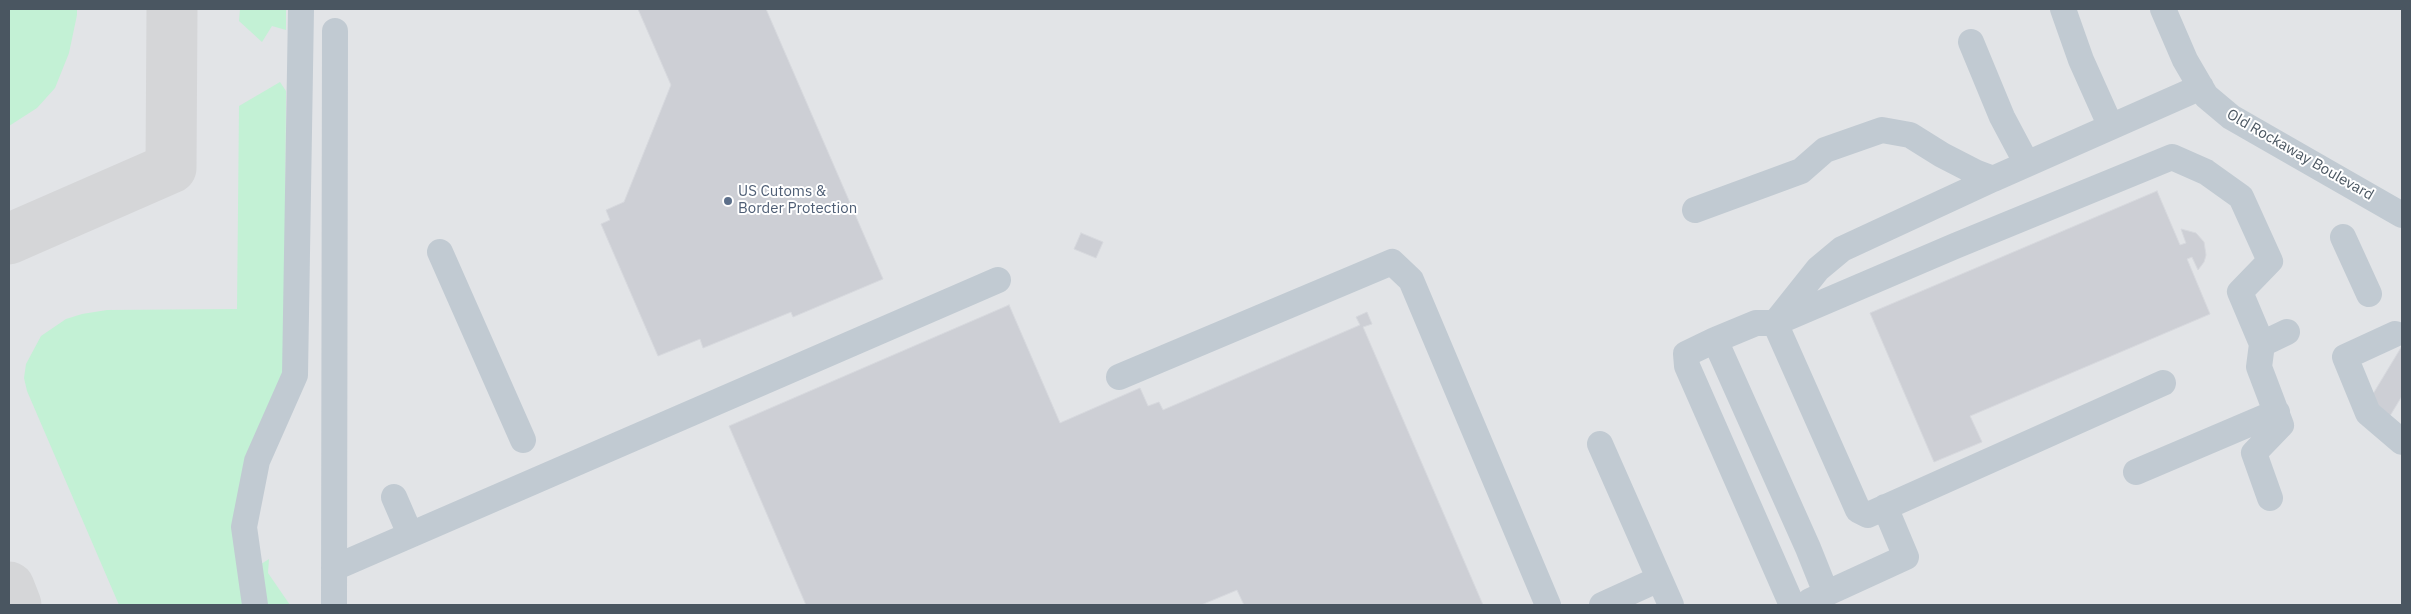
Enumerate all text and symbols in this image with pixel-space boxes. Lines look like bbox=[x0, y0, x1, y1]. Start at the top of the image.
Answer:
street label: Old Rockaway Boulevard bbox=[2223, 106, 2377, 204]
place label: US Cutoms & Border Protection bbox=[738, 183, 857, 218]
marker: US Cutoms & Border Protection bbox=[722, 195, 734, 207]

